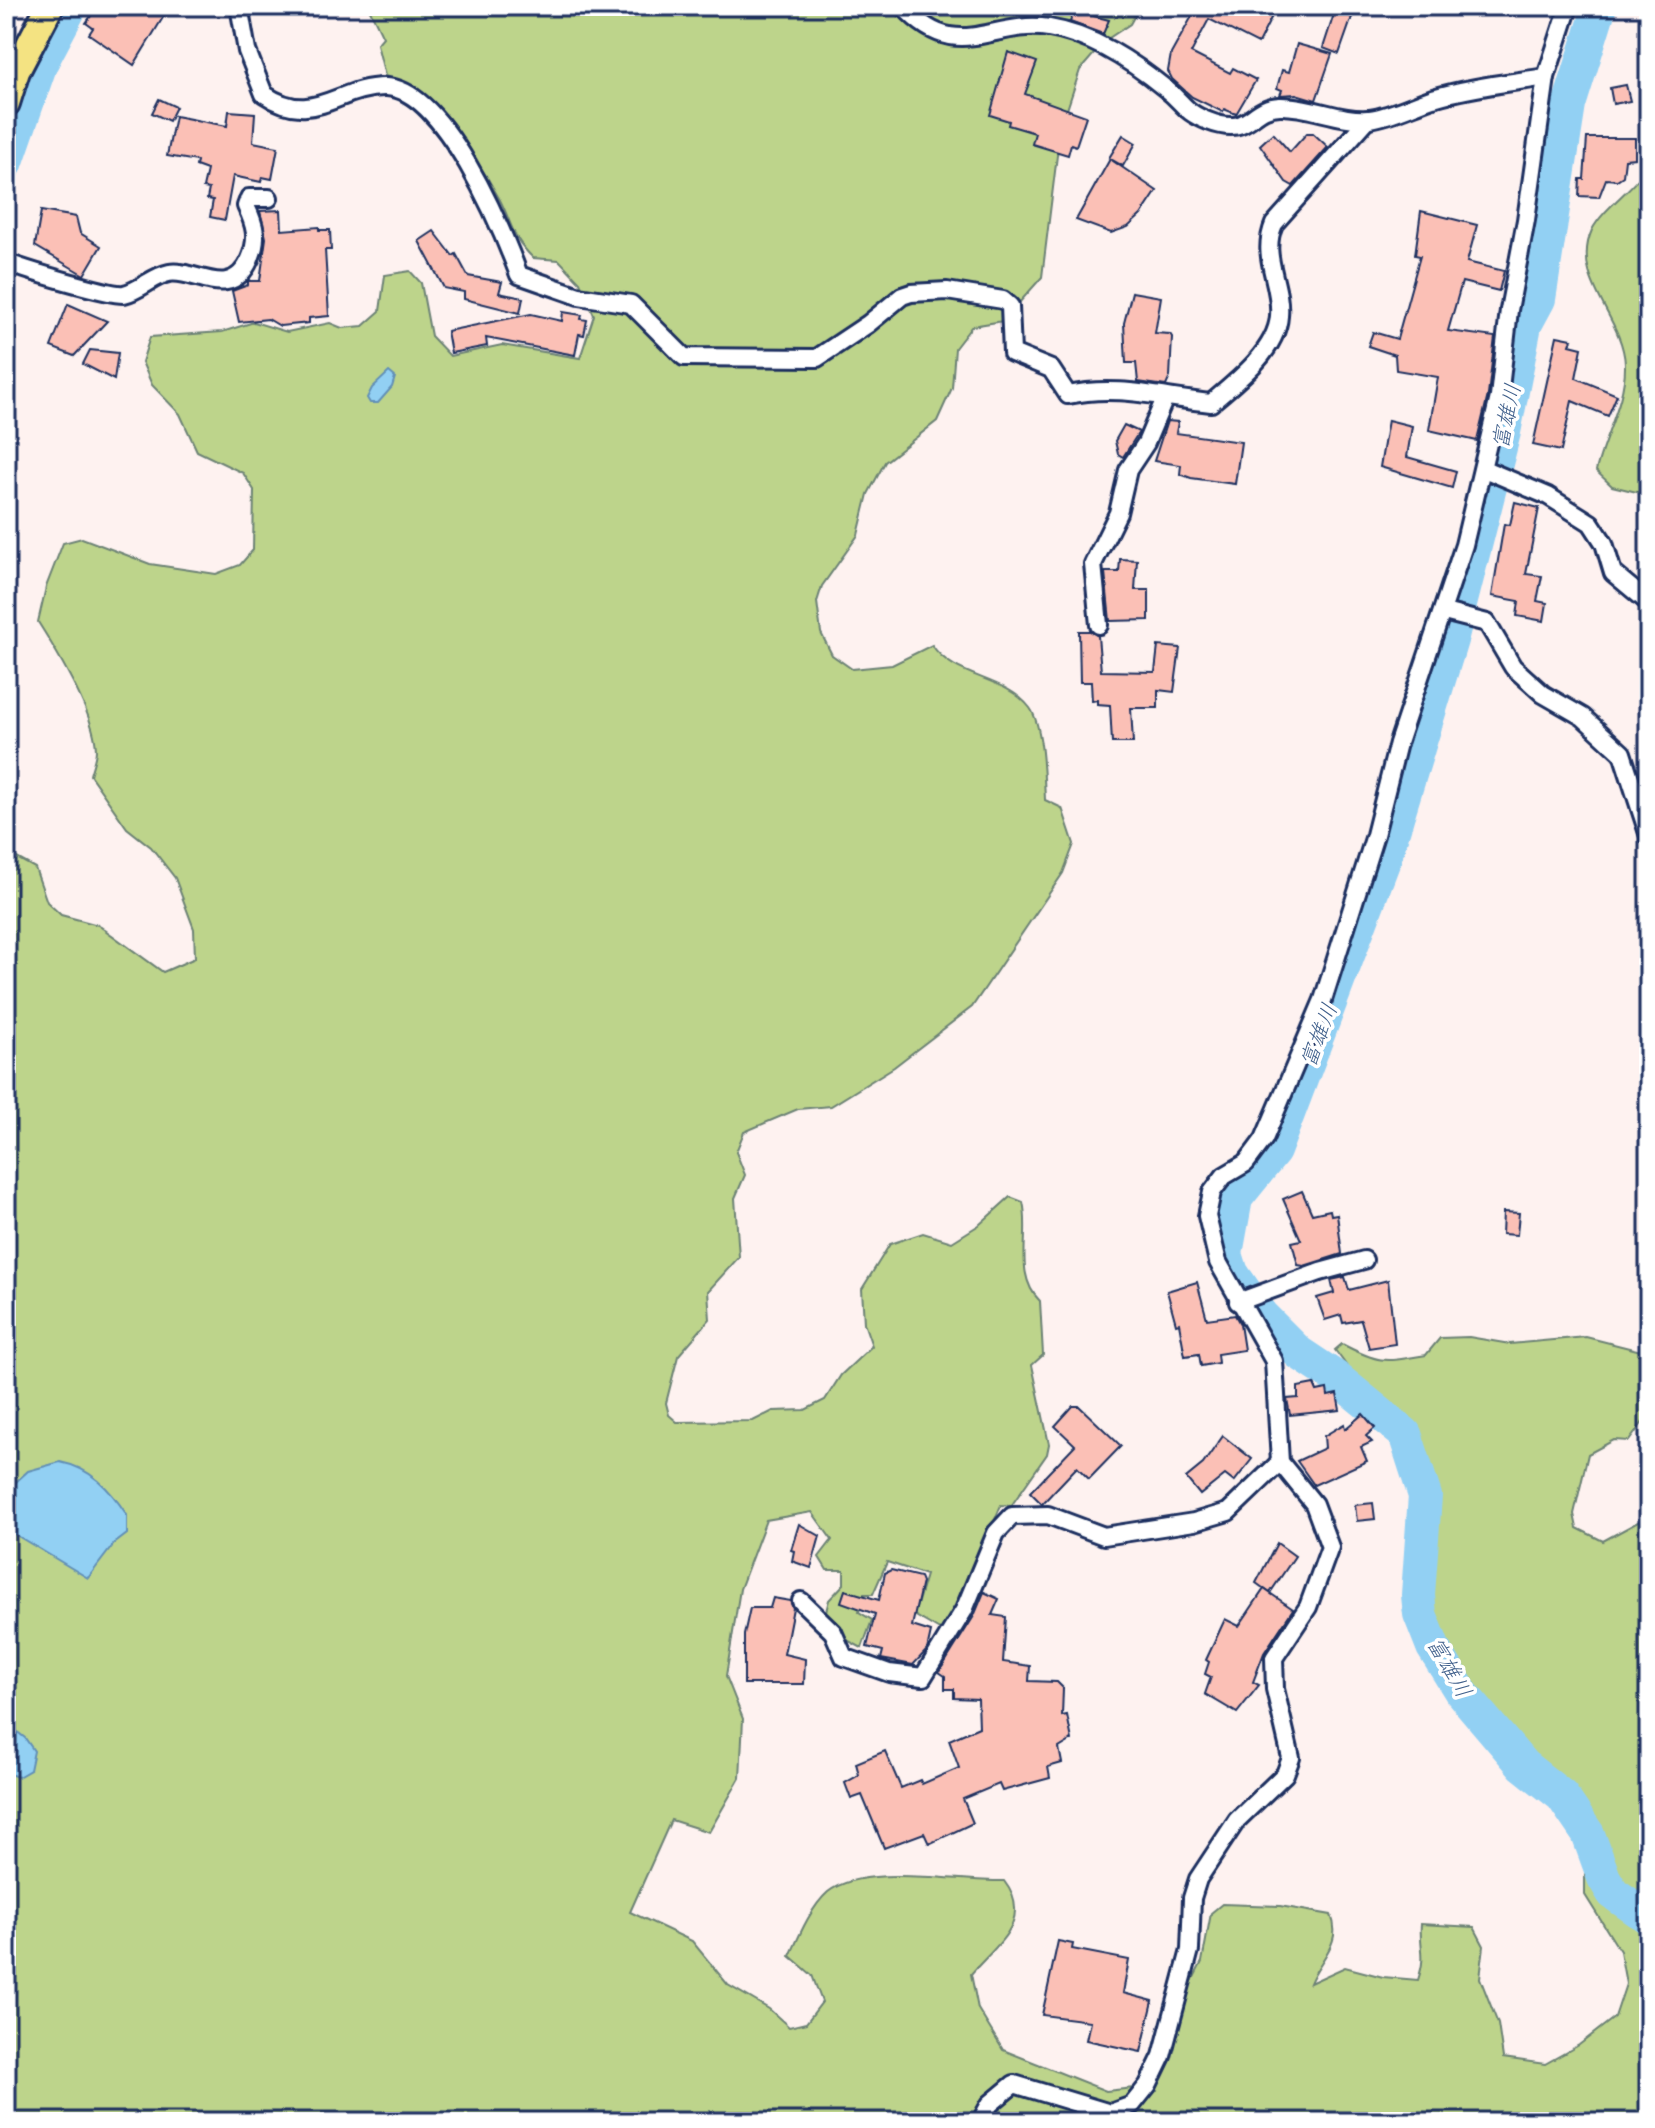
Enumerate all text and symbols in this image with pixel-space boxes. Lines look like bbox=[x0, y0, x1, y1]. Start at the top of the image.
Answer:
water label: 富雄川 bbox=[1487, 381, 1528, 451]
water label: 富雄川 bbox=[1295, 1000, 1344, 1071]
water label: 富雄川 bbox=[1421, 1632, 1477, 1703]

